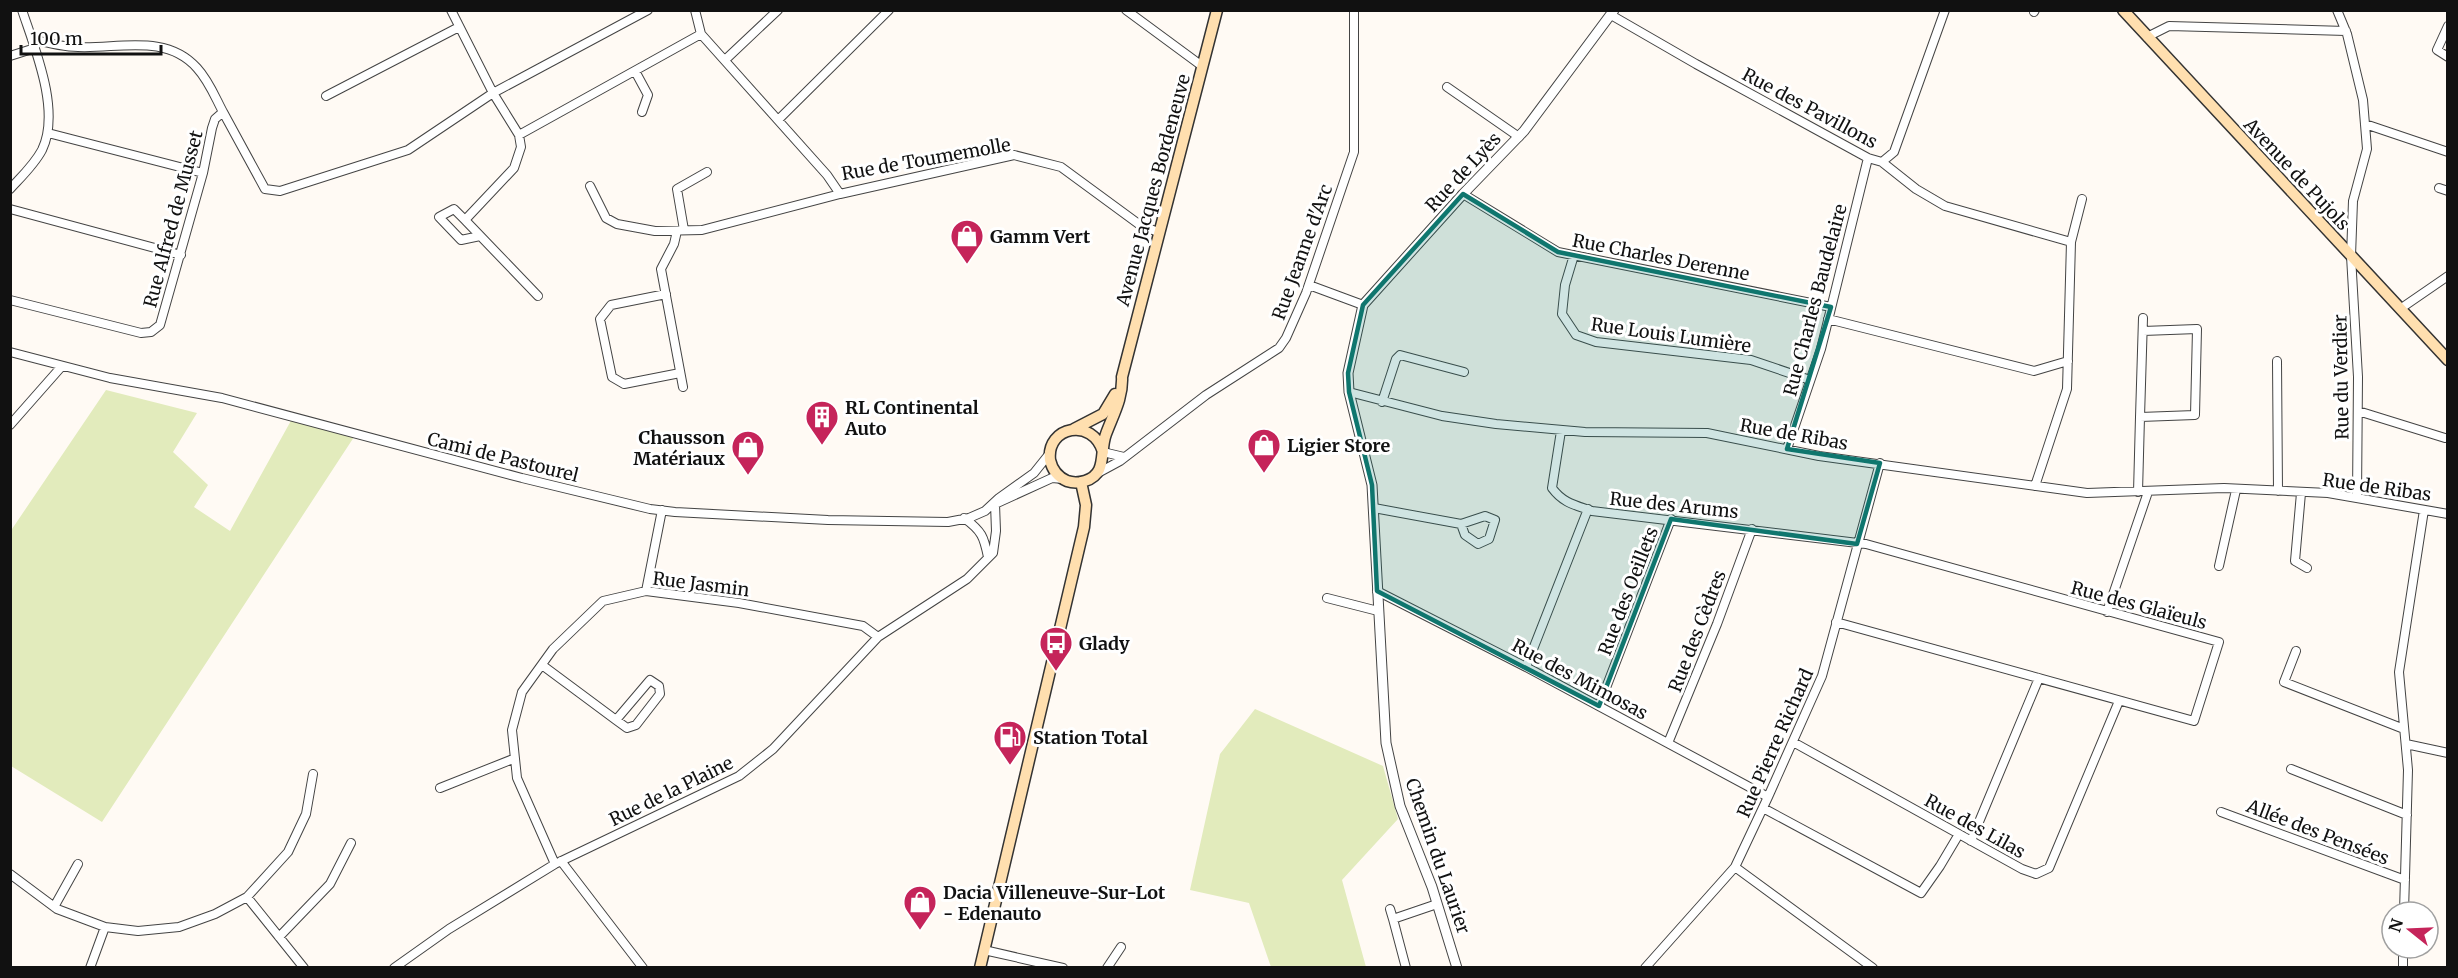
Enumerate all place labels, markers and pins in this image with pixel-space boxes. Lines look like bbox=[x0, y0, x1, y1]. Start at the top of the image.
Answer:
shop icon: Gamm Vert bbox=[949, 218, 985, 265]
place label: Gamm Vert bbox=[990, 225, 1091, 248]
place label: RL Continental Auto bbox=[844, 396, 979, 440]
building icon: RL Continental Auto bbox=[804, 399, 840, 446]
place label: Chausson Matériaux bbox=[633, 426, 725, 470]
shop icon: Ligier Store bbox=[1246, 427, 1282, 474]
shop icon: Chausson Matériaux bbox=[730, 429, 766, 476]
place label: Ligier Store bbox=[1287, 434, 1390, 457]
bus stop icon: Glady bbox=[1038, 625, 1074, 672]
place label: Glady bbox=[1079, 632, 1130, 655]
fuel station icon: Station Total bbox=[992, 719, 1028, 766]
place label: Station Total bbox=[1033, 726, 1148, 749]
place label: Dacia Villeneuve-Sur-Lot - Edenauto bbox=[943, 881, 1166, 925]
shop icon: Dacia Villeneuve-Sur-Lot - Edenauto bbox=[902, 884, 938, 931]

